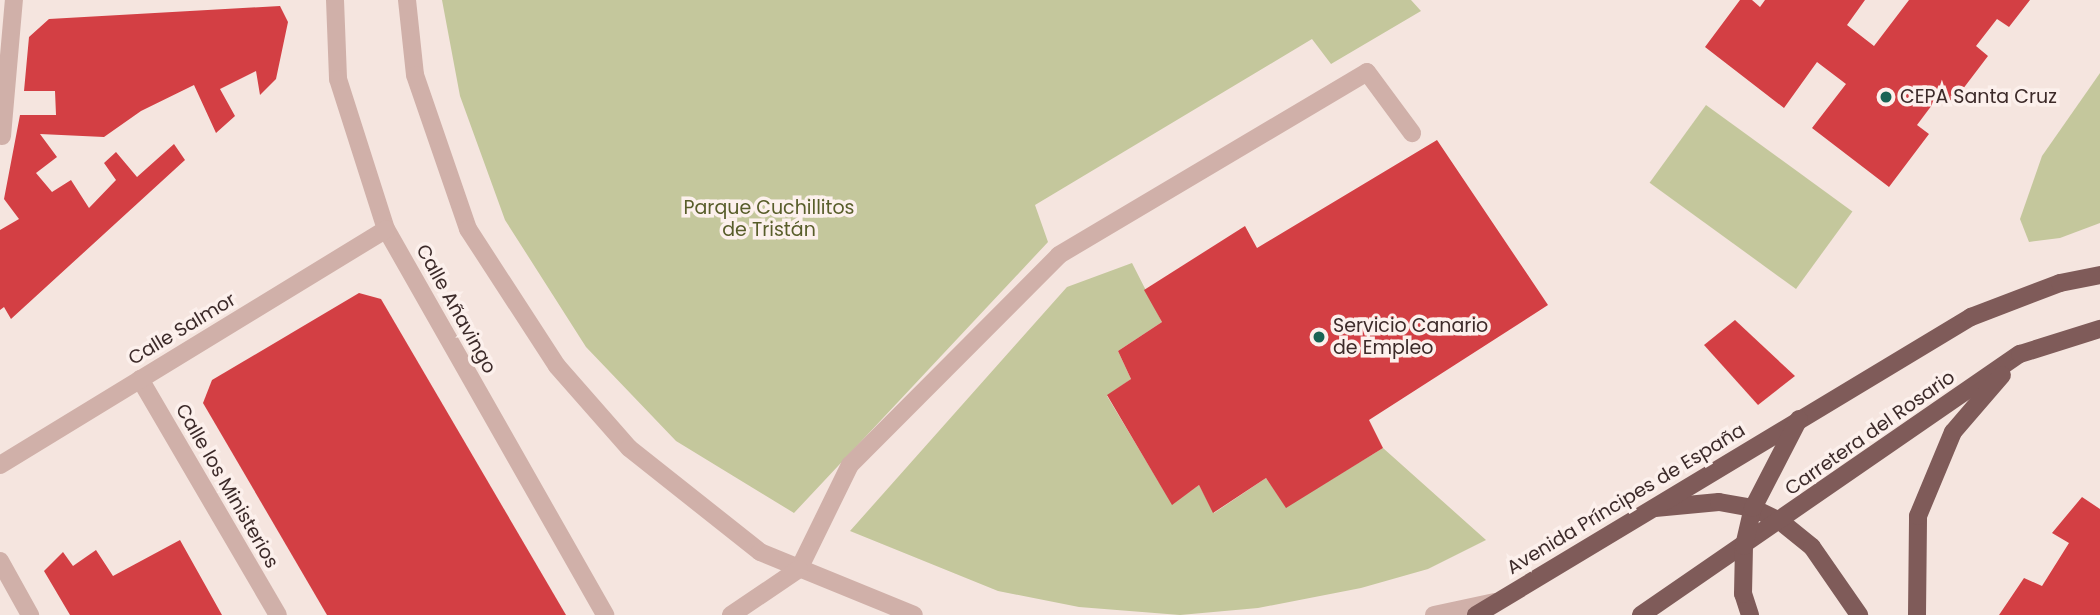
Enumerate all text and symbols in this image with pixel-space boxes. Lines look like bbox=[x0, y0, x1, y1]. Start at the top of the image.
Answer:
place label: CEPA Santa Cruz bbox=[1900, 86, 2057, 108]
marker: CEPA Santa Cruz bbox=[1878, 89, 1894, 105]
park label: Parque Cuchillitos de Tristán bbox=[684, 197, 854, 241]
street label: Calle Añavingo bbox=[411, 240, 501, 378]
street label: Calle Salmor bbox=[124, 288, 240, 370]
place label: Servicio Canario de Empleo bbox=[1333, 315, 1488, 359]
marker: Servicio Canario de Empleo bbox=[1311, 329, 1327, 345]
street label: Carretera del Rosario bbox=[1781, 366, 1959, 500]
street label: Calle los Ministerios bbox=[171, 400, 283, 572]
street label: Avenida Príncipes de España bbox=[1503, 419, 1749, 579]

